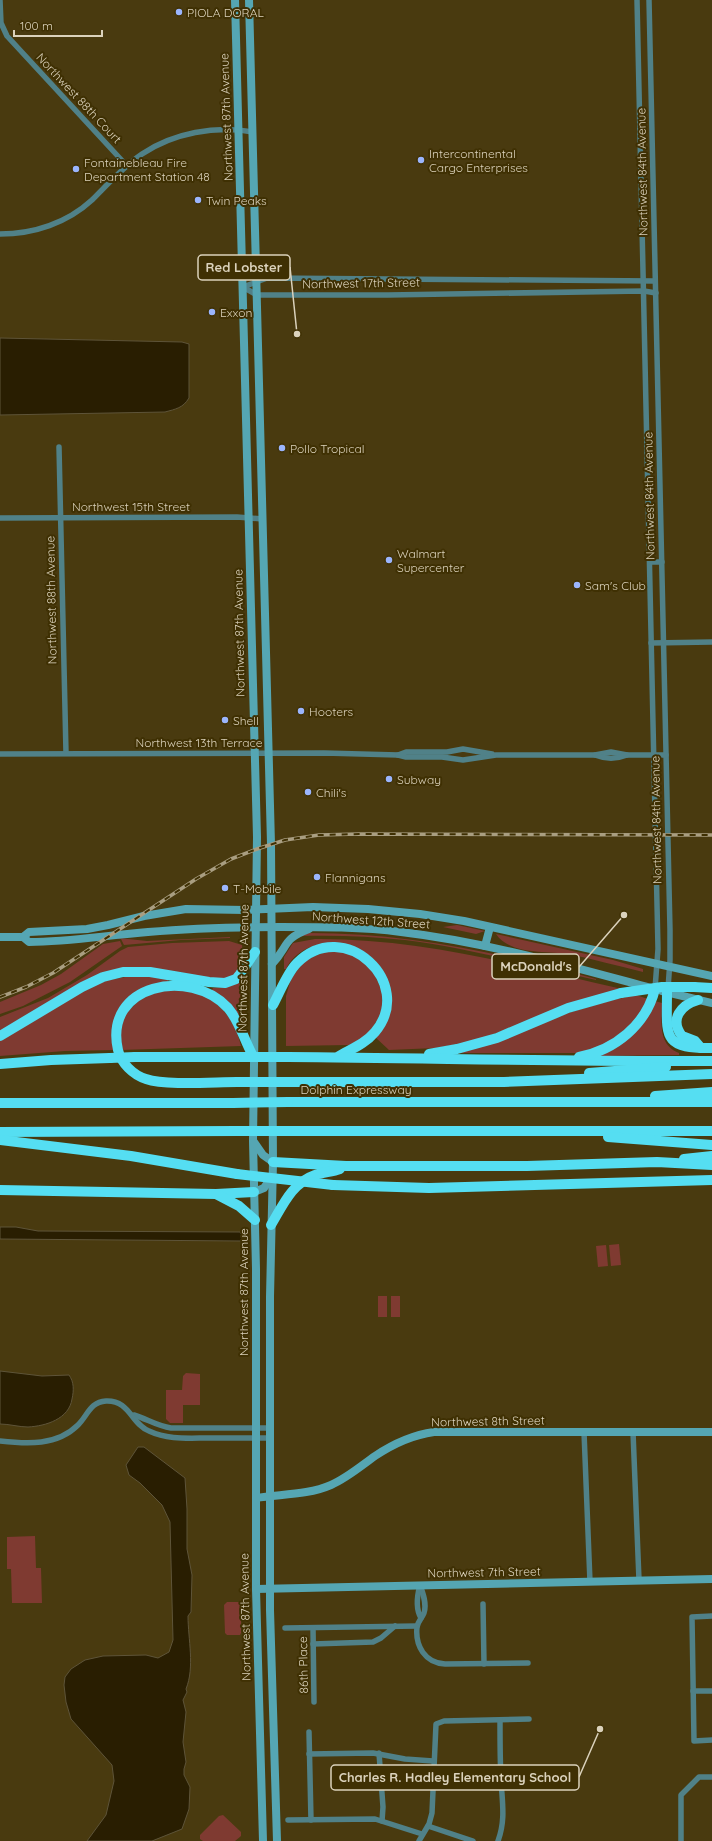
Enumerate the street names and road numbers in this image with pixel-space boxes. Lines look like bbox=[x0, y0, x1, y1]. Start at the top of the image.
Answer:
street label: Northwest 88th Court bbox=[33, 50, 125, 146]
street label: Northwest 87th Avenue bbox=[216, 53, 236, 181]
street label: Northwest 84th Avenue bbox=[633, 108, 651, 236]
street label: Northwest 17th Street bbox=[302, 274, 420, 292]
street label: Northwest 84th Avenue bbox=[640, 432, 658, 560]
street label: Northwest 15th Street bbox=[72, 499, 190, 514]
street label: Northwest 88th Avenue bbox=[42, 535, 60, 664]
street label: Northwest 87th Avenue bbox=[230, 569, 248, 697]
street label: Northwest 13th Terrace bbox=[135, 735, 263, 750]
street label: Northwest 84th Avenue bbox=[647, 756, 665, 884]
street label: Northwest 87th Avenue bbox=[234, 904, 252, 1032]
street label: Northwest 12th Street bbox=[311, 908, 431, 932]
street label: Dolphin Expressway bbox=[300, 1082, 412, 1097]
street label: Northwest 87th Avenue bbox=[236, 1228, 251, 1356]
street label: Northwest 8th Street bbox=[431, 1413, 545, 1429]
street label: Northwest 87th Avenue bbox=[236, 1553, 254, 1681]
street label: Northwest 7th Street bbox=[427, 1564, 541, 1580]
street label: 86th Place bbox=[295, 1636, 311, 1694]

